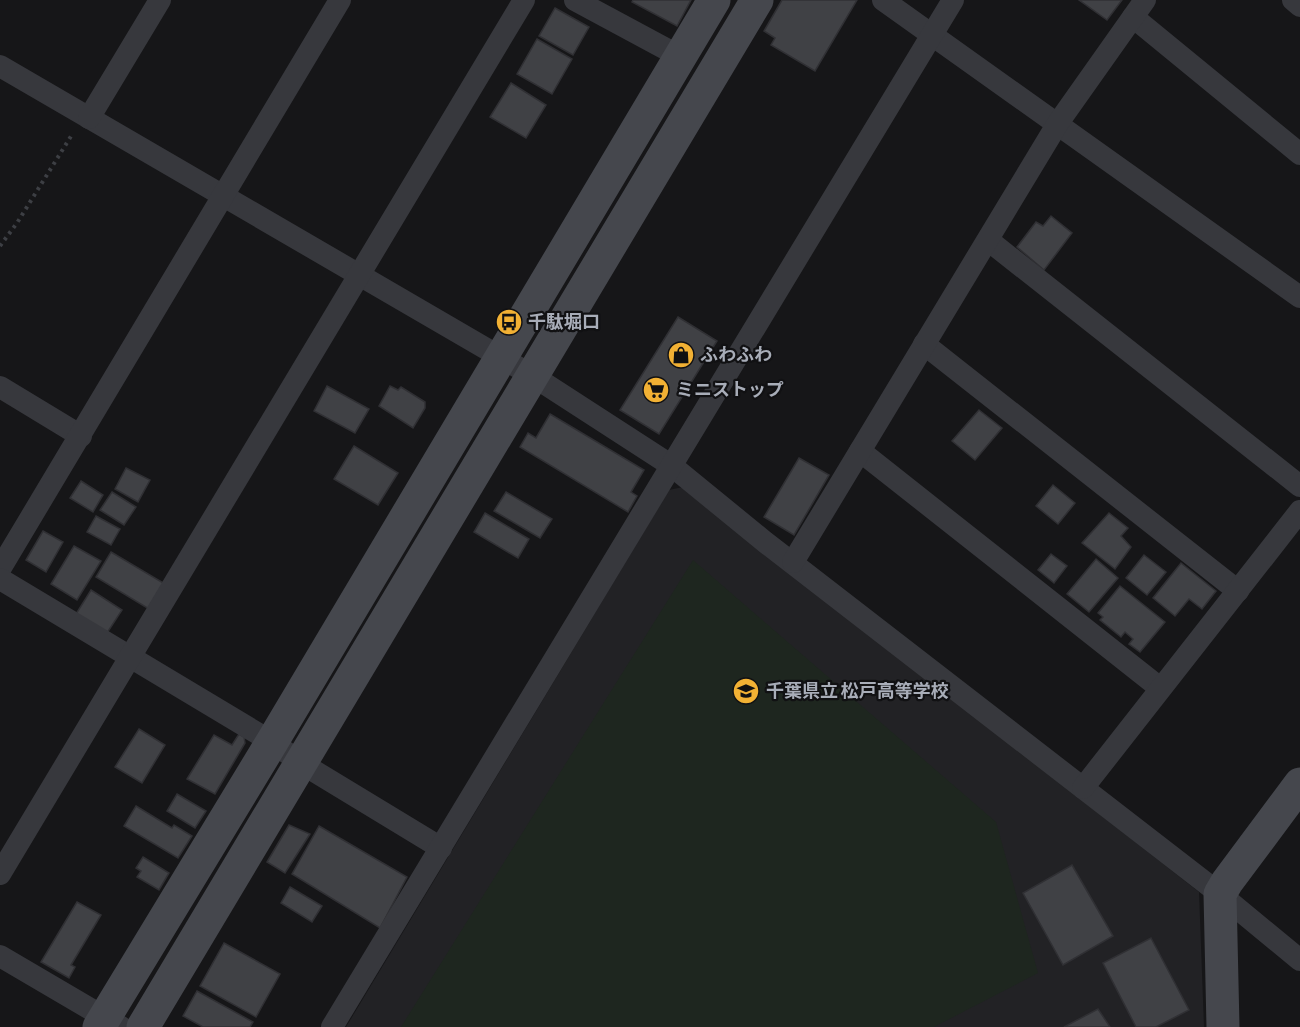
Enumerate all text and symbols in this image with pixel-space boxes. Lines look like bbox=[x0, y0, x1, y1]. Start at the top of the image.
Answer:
bus stop icon: 千駄堀口 bbox=[494, 307, 524, 337]
place label: 千駄堀口 bbox=[528, 312, 600, 333]
shop icon: ふわふわ bbox=[666, 340, 696, 370]
place label: ふわふわ bbox=[700, 345, 772, 366]
supermarket icon: ミニストップ bbox=[641, 375, 671, 405]
place label: ミニストップ bbox=[676, 380, 784, 401]
school or university icon: 千葉県立 松戸高等学校 bbox=[731, 676, 761, 706]
place label: 千葉県立 松戸高等学校 bbox=[766, 681, 949, 702]

